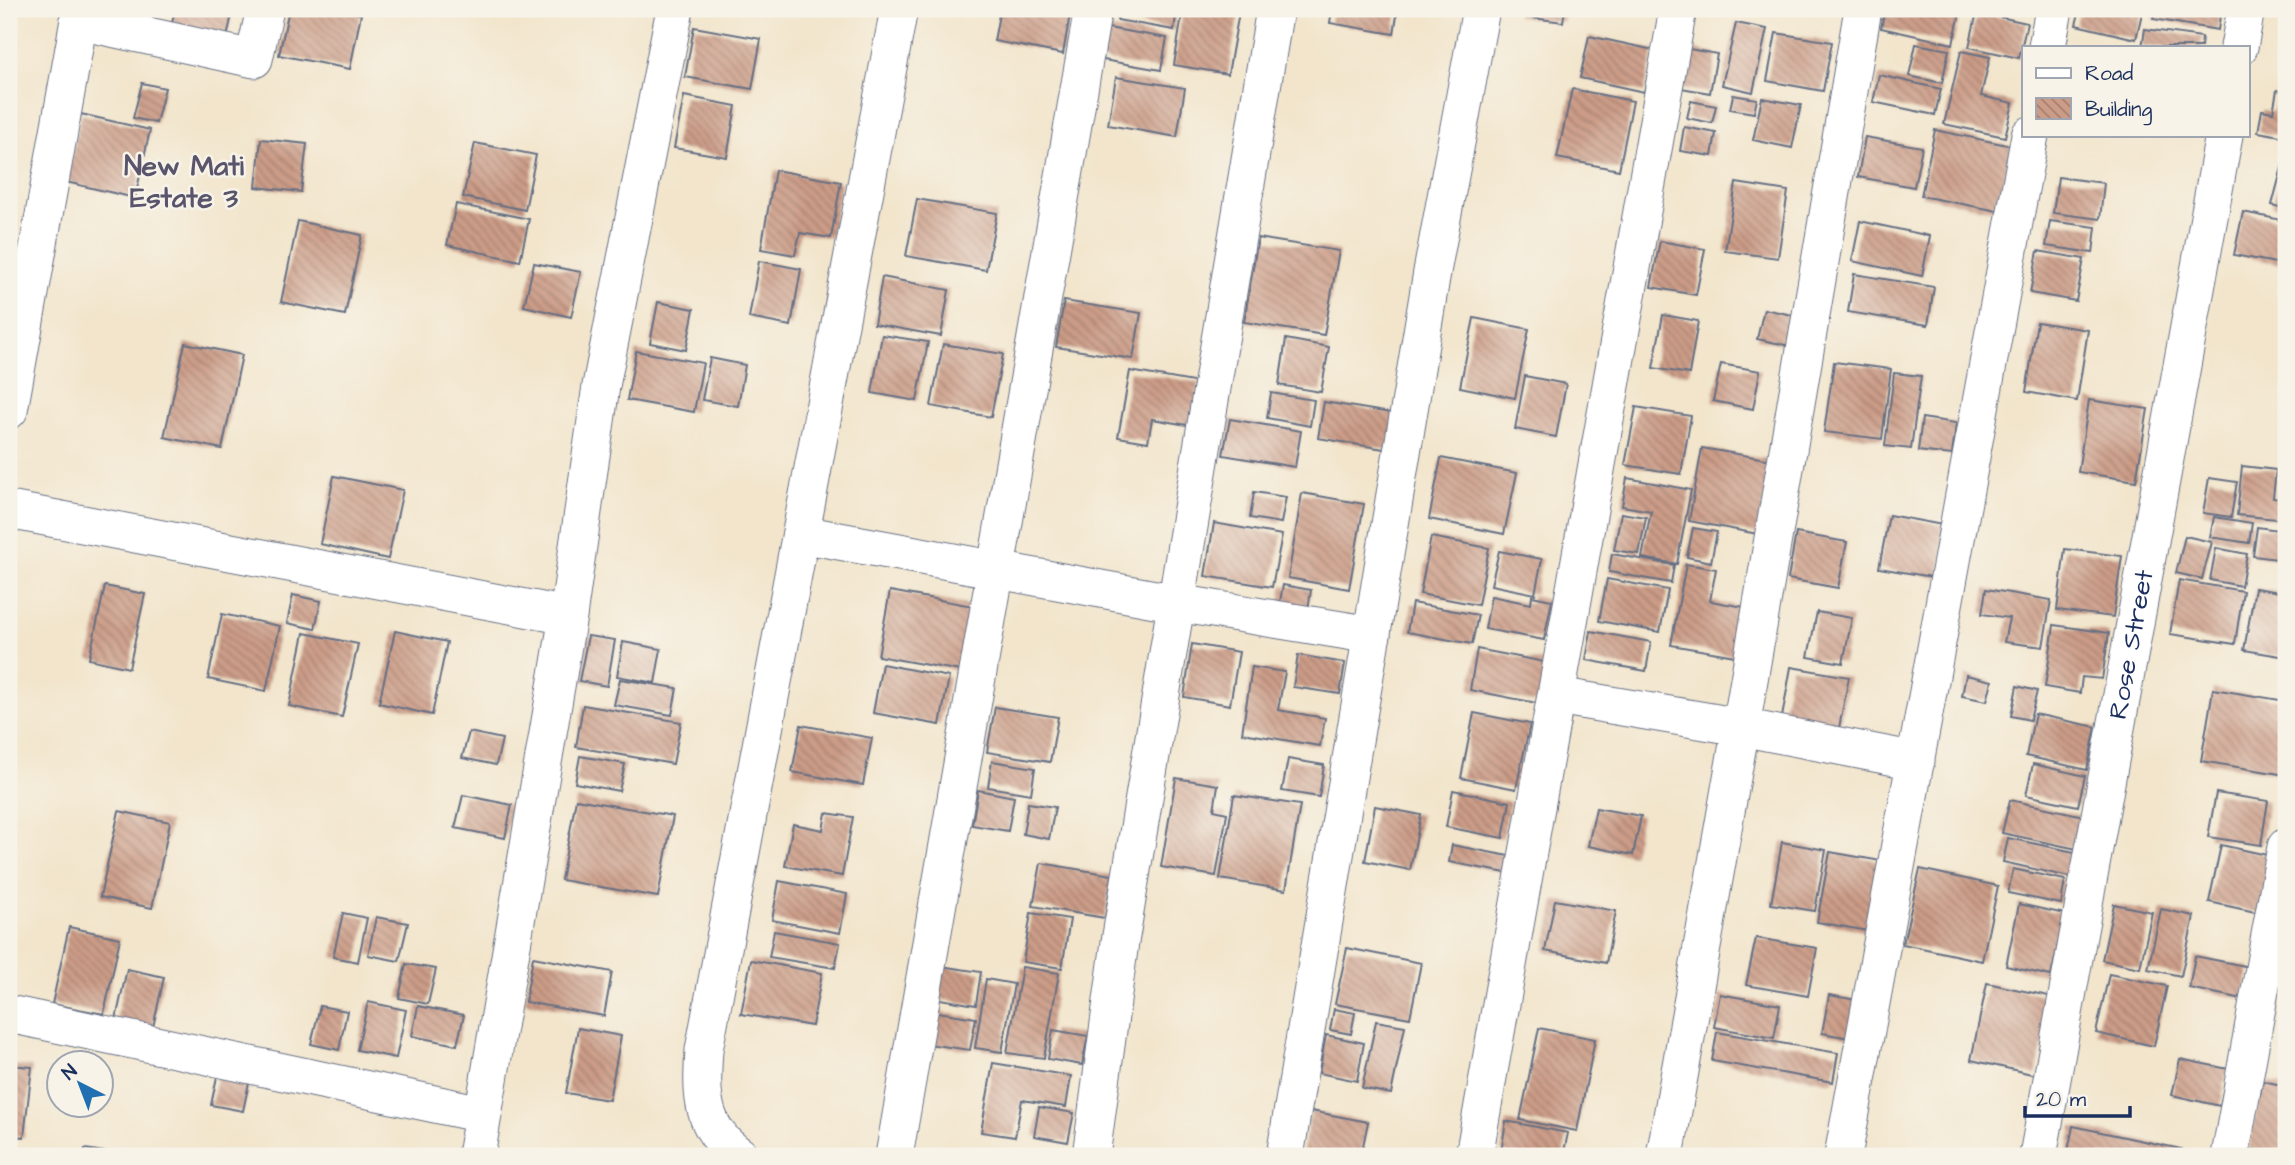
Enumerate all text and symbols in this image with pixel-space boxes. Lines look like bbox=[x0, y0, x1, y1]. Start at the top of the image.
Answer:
legend bbox=[2022, 46, 2250, 136]
text: Road bbox=[2085, 59, 2133, 88]
text: Building bbox=[2085, 95, 2153, 126]
district label: New Mati Estate 3 bbox=[124, 147, 245, 218]
street label: Rose Street bbox=[2100, 566, 2163, 722]
north arrow bbox=[46, 1050, 116, 1120]
text: N bbox=[56, 1058, 83, 1087]
scale bar bbox=[2025, 1074, 2130, 1118]
text: 20 m bbox=[2036, 1085, 2087, 1114]

